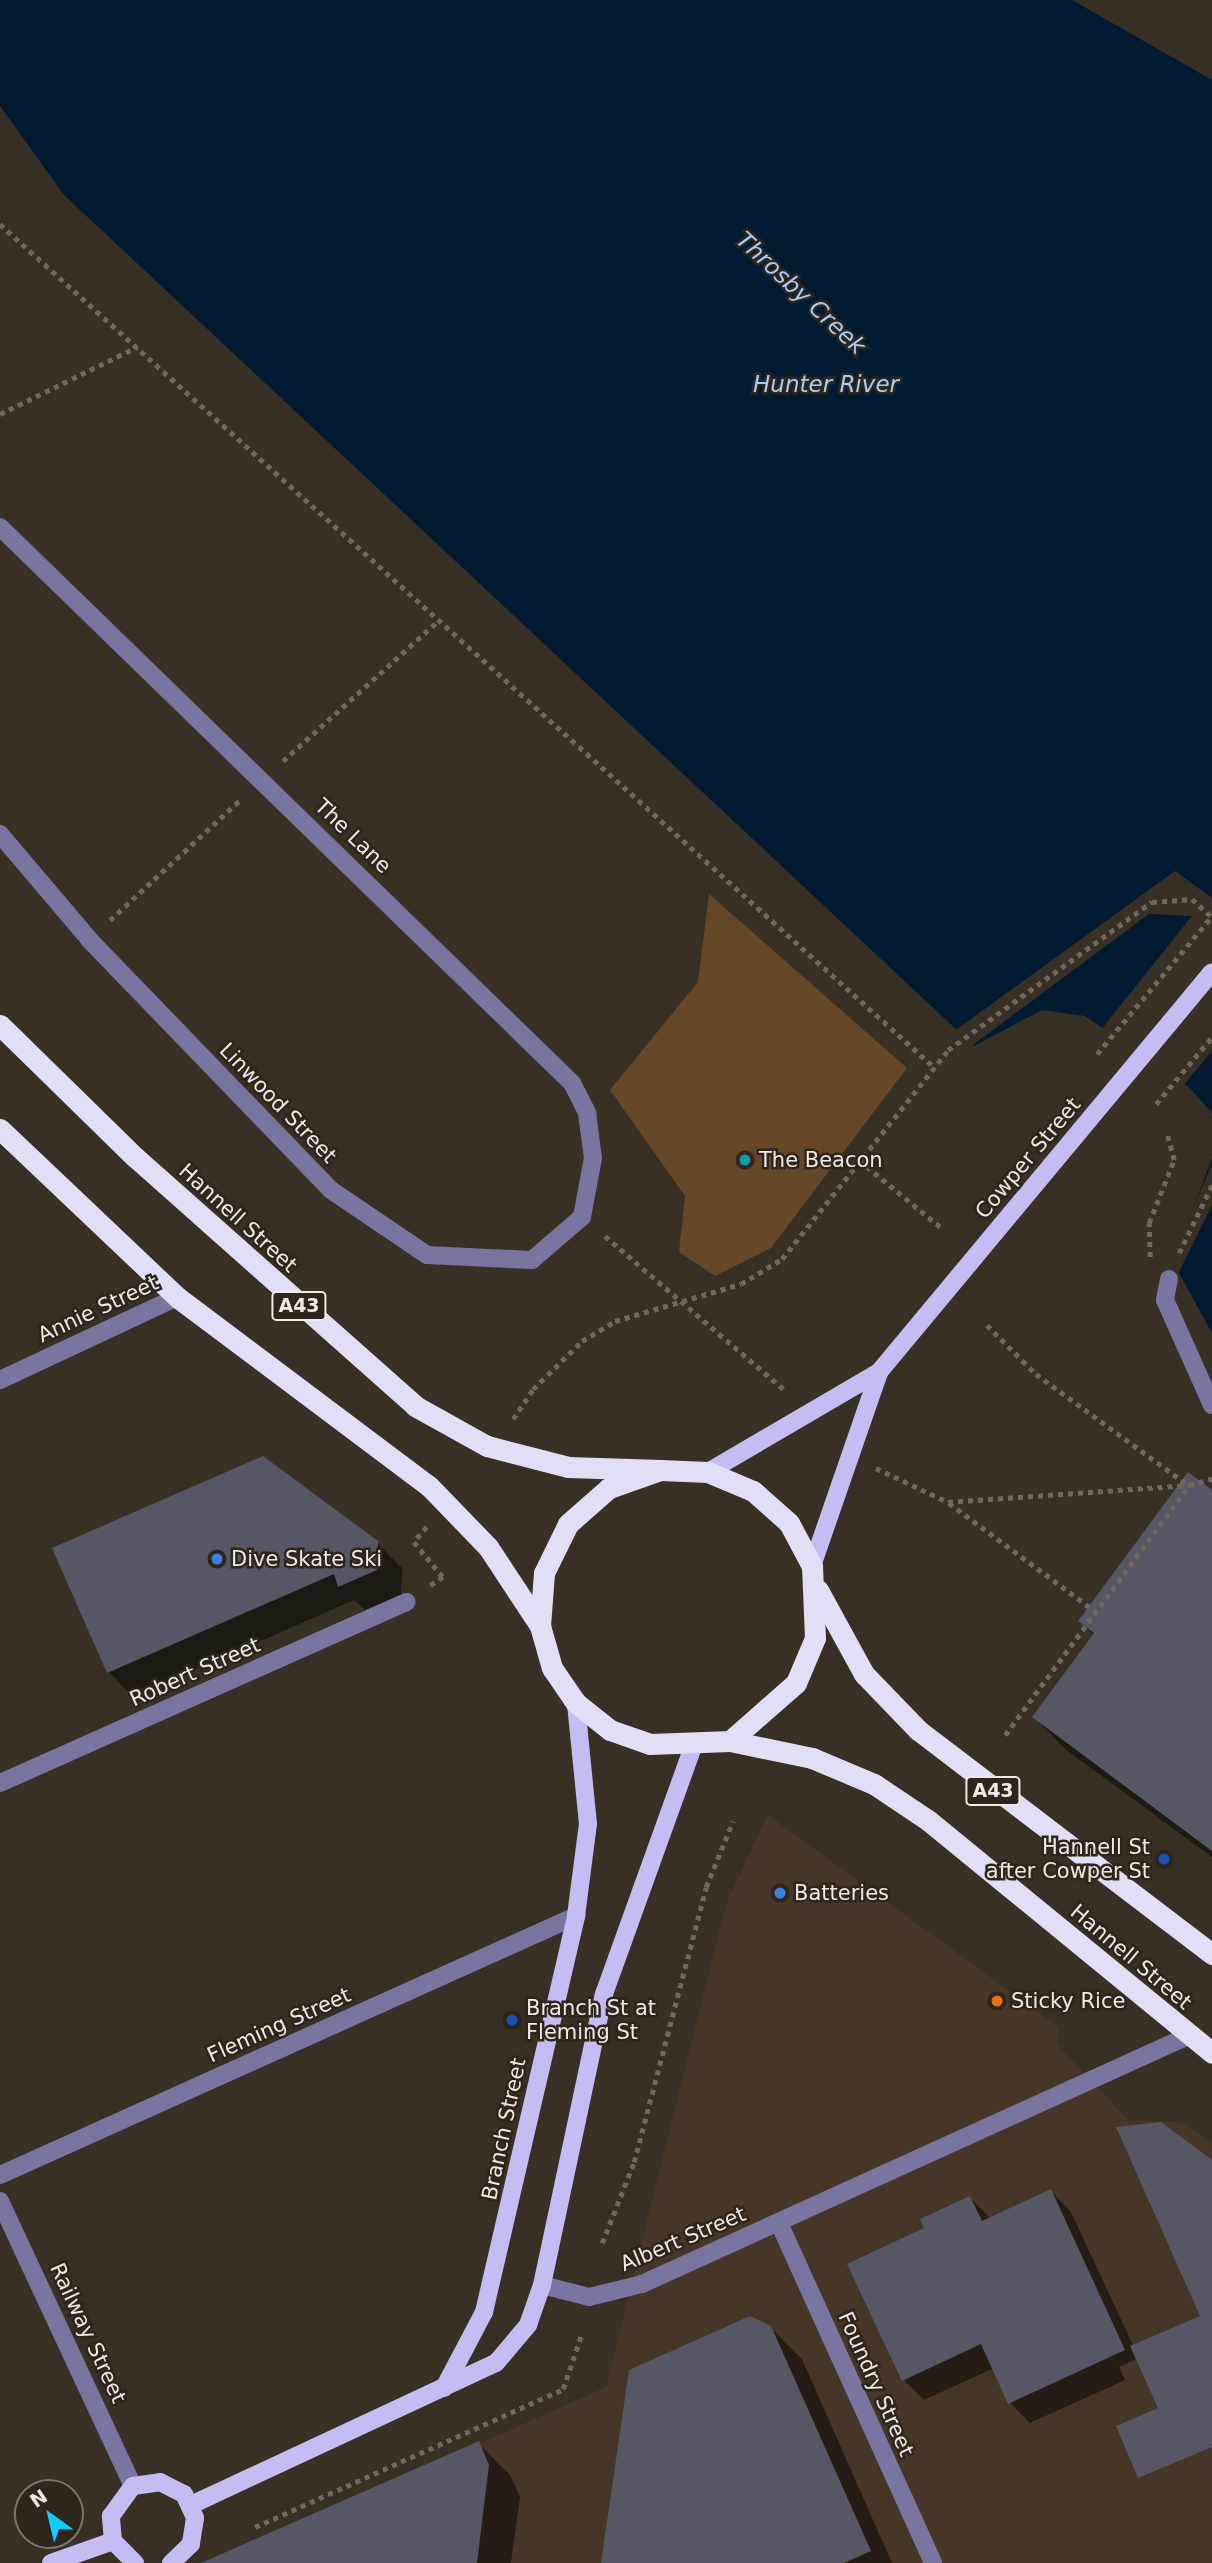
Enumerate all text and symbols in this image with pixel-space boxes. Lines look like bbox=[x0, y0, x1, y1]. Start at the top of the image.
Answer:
water label: Throsby Creek bbox=[731, 226, 871, 360]
water label: Hunter River bbox=[753, 370, 899, 398]
street label: The Lane bbox=[310, 793, 396, 879]
street label: Linwood Street bbox=[214, 1038, 342, 1168]
street label: Cowper Street bbox=[970, 1092, 1086, 1224]
place label: The Beacon bbox=[759, 1147, 883, 1173]
marker: The Beacon bbox=[737, 1152, 753, 1168]
street label: Hannell Street bbox=[174, 1158, 302, 1278]
street label: Annie Street bbox=[34, 1270, 162, 1348]
road number: A43 bbox=[271, 1290, 327, 1322]
place label: Dive Skate Ski bbox=[231, 1546, 382, 1572]
marker: Dive Skate Ski bbox=[209, 1551, 225, 1567]
street label: Robert Street bbox=[126, 1632, 264, 1712]
road number: A43 bbox=[965, 1776, 1021, 1806]
place label: Hannell St after Cowper St bbox=[986, 1834, 1150, 1884]
marker: Hannell St after Cowper St bbox=[1156, 1851, 1172, 1867]
place label: Batteries bbox=[794, 1880, 889, 1906]
marker: Batteries bbox=[772, 1885, 788, 1901]
street label: Hannell Street bbox=[1065, 1899, 1197, 2015]
street label: Fleming Street bbox=[203, 1982, 355, 2068]
place label: Sticky Rice bbox=[1011, 1988, 1125, 2014]
marker: Sticky Rice bbox=[989, 1993, 1005, 2009]
place label: Branch St at Fleming St bbox=[526, 1995, 656, 2045]
marker: Branch St at Fleming St bbox=[504, 2012, 520, 2028]
street label: Branch Street bbox=[477, 2056, 531, 2202]
street label: Albert Street bbox=[616, 2201, 750, 2277]
street label: Railway Street bbox=[45, 2259, 131, 2407]
street label: Foundry Street bbox=[833, 2308, 919, 2460]
north arrow bbox=[14, 2479, 84, 2549]
text: N bbox=[26, 2485, 51, 2512]

